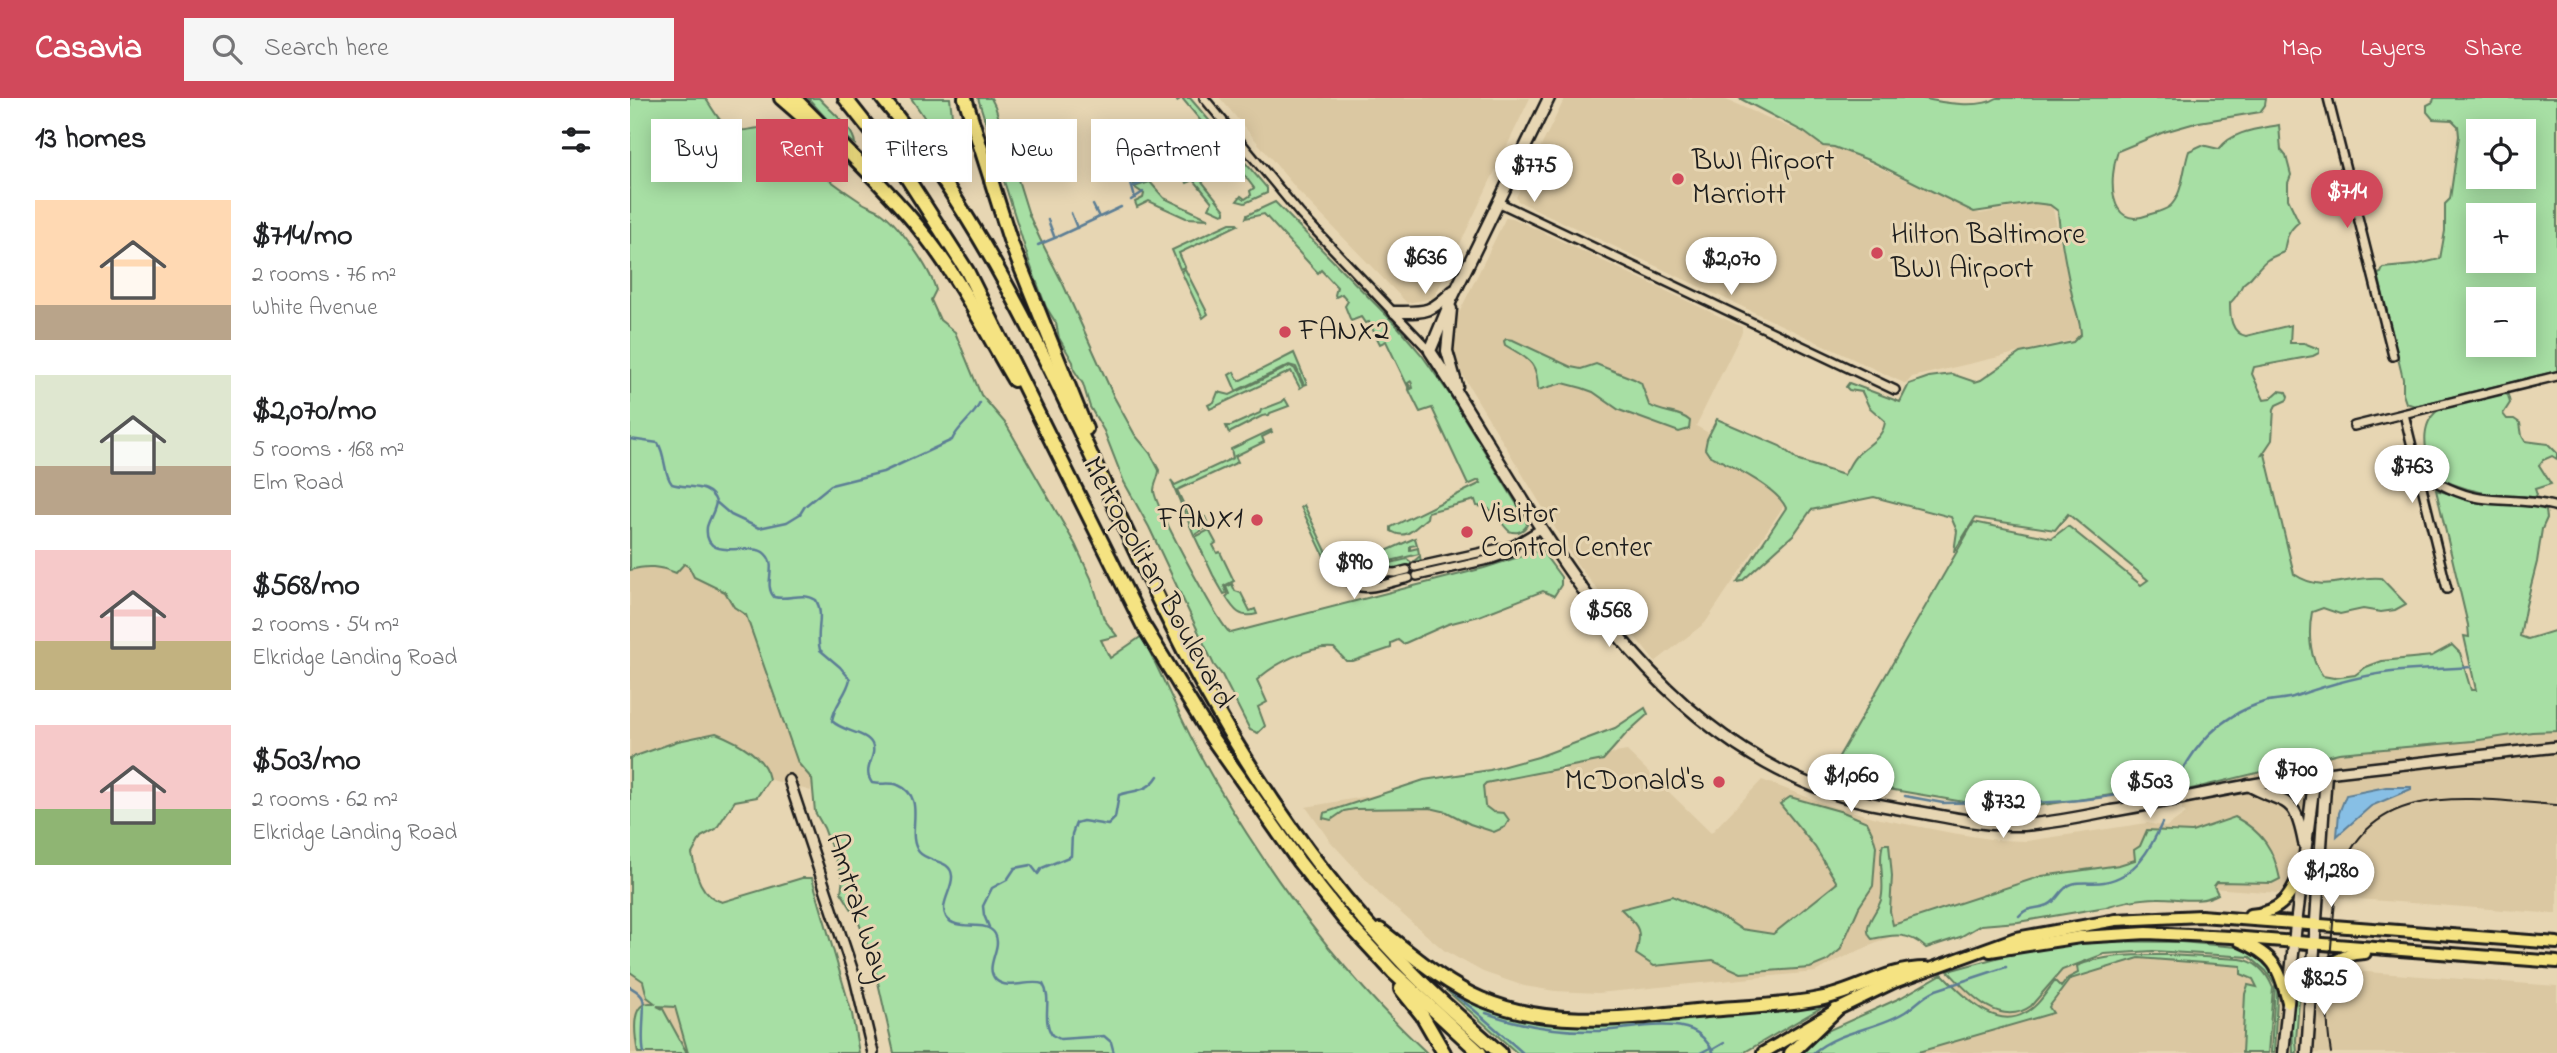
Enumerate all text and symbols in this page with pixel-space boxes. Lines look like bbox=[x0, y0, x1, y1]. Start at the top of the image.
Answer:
search box bbox=[184, 18, 674, 81]
text: Casavia bbox=[35, 25, 142, 73]
icon: search bbox=[208, 30, 246, 68]
text: Search here bbox=[264, 30, 389, 68]
text: Map bbox=[2282, 32, 2322, 67]
text: Layers bbox=[2360, 32, 2426, 67]
text: Share bbox=[2464, 32, 2522, 67]
text: 13 homes bbox=[35, 118, 146, 162]
chip: Buy bbox=[651, 119, 742, 182]
chip: Rent bbox=[756, 119, 848, 182]
chip: Filters bbox=[862, 119, 972, 182]
chip: New bbox=[986, 119, 1077, 182]
chip: Apartment bbox=[1091, 119, 1245, 182]
map controls bbox=[2466, 119, 2536, 357]
button: locate bbox=[2466, 119, 2536, 189]
icon: filters bbox=[557, 121, 595, 159]
place label: BWI Airport Marriott bbox=[1691, 140, 1834, 218]
pin: $775 bbox=[1493, 144, 1575, 204]
text: $775 bbox=[1511, 150, 1557, 183]
pin: $714 bbox=[2306, 170, 2388, 230]
marker: BWI Airport Marriott bbox=[1670, 171, 1686, 187]
text: $714 bbox=[2327, 176, 2367, 209]
button: + bbox=[2466, 203, 2536, 273]
place label: Hilton Baltimore BWI Airport bbox=[1890, 214, 2086, 292]
text: $714/mo bbox=[252, 215, 353, 259]
icon: home bbox=[91, 228, 175, 312]
pin: $636 bbox=[1384, 236, 1466, 296]
pin: $2,070 bbox=[1674, 238, 1788, 297]
text: $636 bbox=[1403, 242, 1447, 275]
text: $2,070 bbox=[1702, 243, 1760, 276]
marker: Hilton Baltimore BWI Airport bbox=[1869, 245, 1885, 261]
text: 2 rooms · 76 m² bbox=[252, 259, 396, 292]
button: − bbox=[2466, 287, 2536, 357]
text: White Avenue bbox=[252, 292, 377, 325]
place label: FANX2 bbox=[1298, 310, 1389, 354]
marker: FANX2 bbox=[1277, 324, 1293, 340]
text: $2,070/mo bbox=[252, 390, 377, 434]
icon: home bbox=[91, 403, 175, 487]
text: 5 rooms · 168 m² bbox=[252, 434, 404, 467]
pin: $763 bbox=[2371, 446, 2453, 505]
street label: Metropolitan Boulevard bbox=[1069, 449, 1245, 717]
text: $763 bbox=[2390, 451, 2434, 484]
text: Elm Road bbox=[252, 467, 343, 500]
place label: Visitor Control Center bbox=[1480, 493, 1653, 571]
place label: FANX1 bbox=[1157, 498, 1243, 542]
marker: FANX1 bbox=[1249, 512, 1265, 528]
marker: Visitor Control Center bbox=[1459, 524, 1475, 540]
pin: $990 bbox=[1313, 542, 1395, 601]
text: $990 bbox=[1335, 547, 1373, 580]
text: $568/mo bbox=[252, 565, 360, 609]
icon: home bbox=[91, 578, 175, 662]
pin: $568 bbox=[1568, 589, 1650, 649]
text: $568 bbox=[1586, 595, 1632, 628]
text: 2 rooms · 54 m² bbox=[252, 609, 399, 642]
text: Elkridge Landing Road bbox=[252, 642, 457, 675]
text: $503/mo bbox=[252, 740, 361, 784]
pin: $700 bbox=[2255, 748, 2337, 808]
icon: home bbox=[91, 753, 175, 837]
pin: $1,060 bbox=[1794, 754, 1908, 814]
text: $700 bbox=[2274, 754, 2318, 787]
place label: McDonald's bbox=[1565, 760, 1705, 804]
text: $1,060 bbox=[1823, 760, 1879, 793]
pin: $503 bbox=[2109, 760, 2191, 820]
text: $503 bbox=[2127, 766, 2173, 799]
marker: McDonald's bbox=[1711, 774, 1727, 790]
pin: $732 bbox=[1962, 780, 2044, 840]
text: 2 rooms · 62 m² bbox=[252, 784, 398, 817]
text: $732 bbox=[1981, 786, 2025, 819]
text: Elkridge Landing Road bbox=[252, 817, 457, 850]
street label: Amtrak Way bbox=[812, 828, 902, 988]
pin: $1,280 bbox=[2274, 850, 2388, 909]
text: $1,280 bbox=[2303, 855, 2359, 888]
pin: $825 bbox=[2283, 958, 2365, 1017]
text: $825 bbox=[2300, 963, 2348, 996]

